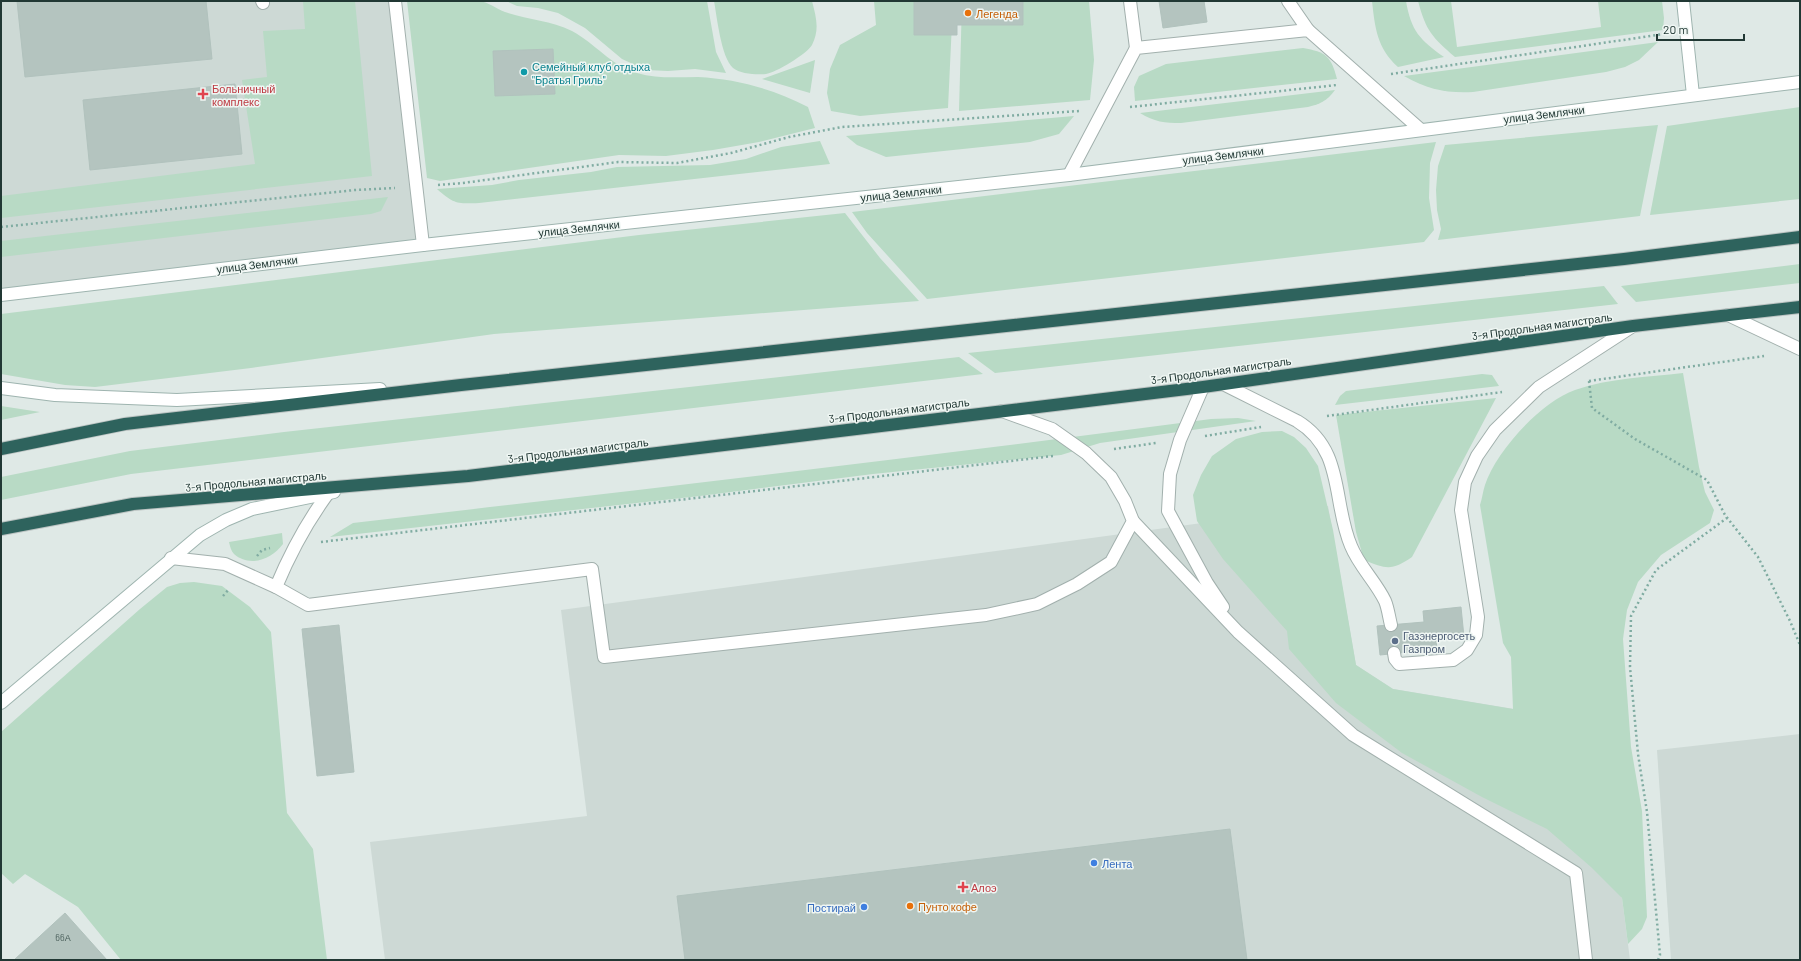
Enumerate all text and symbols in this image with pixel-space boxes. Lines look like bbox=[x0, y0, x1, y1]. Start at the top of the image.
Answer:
place label: Легенда bbox=[976, 7, 1019, 20]
marker: Легенда bbox=[963, 8, 973, 18]
scale bar bbox=[1657, 16, 1744, 42]
text: 20 m bbox=[1663, 22, 1689, 36]
place label: Семейный клуб отдыха "Братья Гриль" bbox=[532, 60, 651, 86]
marker: Семейный клуб отдыха "Братья Гриль" bbox=[519, 67, 529, 77]
place label: Больничный комплекс bbox=[212, 82, 275, 108]
marker: Больничный комплекс bbox=[197, 88, 209, 100]
street label: улица Землячки bbox=[1503, 103, 1585, 125]
street label: улица Землячки bbox=[1182, 144, 1264, 166]
street label: улица Землячки bbox=[860, 182, 942, 204]
street label: улица Землячки bbox=[538, 217, 620, 239]
street label: улица Землячки bbox=[216, 253, 298, 275]
street label: 3-я Продольная магистраль bbox=[1471, 310, 1613, 342]
street label: 3-я Продольная магистраль bbox=[1150, 354, 1292, 386]
street label: 3-я Продольная магистраль bbox=[828, 395, 970, 425]
street label: 3-я Продольная магистраль bbox=[507, 435, 649, 465]
street label: 3-я Продольная магистраль bbox=[185, 468, 327, 494]
place label: Газэнергосеть Газпром bbox=[1403, 629, 1475, 655]
marker: Газэнергосеть Газпром bbox=[1390, 636, 1400, 646]
place label: Лента bbox=[1102, 857, 1133, 870]
marker: Лента bbox=[1089, 858, 1099, 868]
place label: Алоэ bbox=[971, 881, 997, 894]
marker: Алоэ bbox=[958, 882, 968, 892]
place label: Пунто кофе bbox=[918, 900, 977, 913]
place label: Постирай bbox=[807, 901, 856, 914]
marker: Пунто кофе bbox=[905, 901, 915, 911]
marker: Постирай bbox=[859, 902, 869, 912]
house number: 66А bbox=[55, 932, 71, 943]

